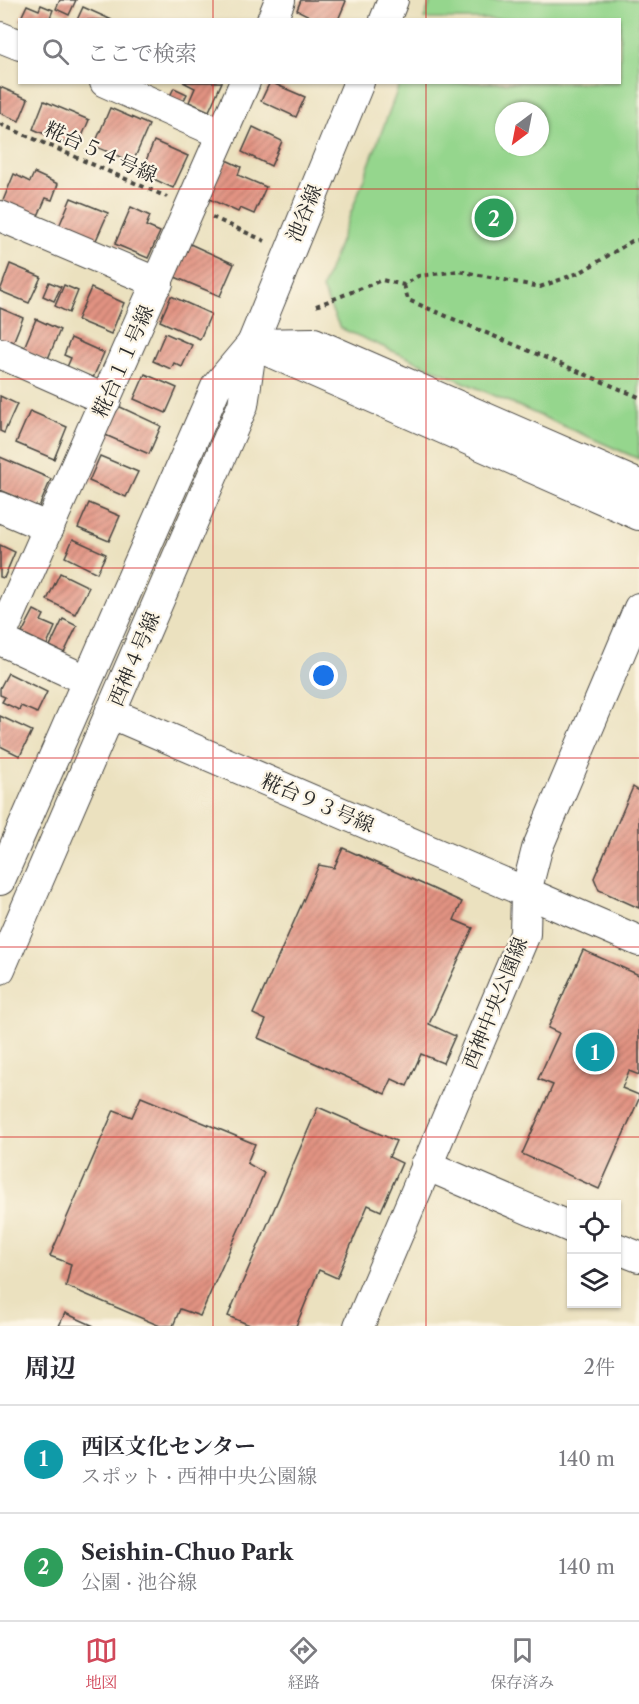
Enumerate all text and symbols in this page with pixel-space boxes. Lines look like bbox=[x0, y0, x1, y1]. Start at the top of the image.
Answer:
search box bbox=[18, 18, 621, 84]
icon: search bbox=[39, 35, 72, 68]
text: ここで検索 bbox=[87, 40, 197, 67]
north arrow bbox=[495, 102, 549, 156]
street label: 糀台５４号線 bbox=[41, 117, 161, 187]
street label: 池谷線 bbox=[281, 181, 327, 245]
pin: 2 bbox=[474, 196, 514, 240]
street label: 糀台１１号線 bbox=[88, 301, 158, 421]
street label: 西神４号線 bbox=[103, 608, 165, 710]
your location bbox=[309, 661, 338, 690]
street label: 糀台９３号線 bbox=[258, 769, 378, 837]
street label: 西神中央公園線 bbox=[458, 934, 532, 1072]
pin: 1 bbox=[576, 1030, 614, 1074]
map controls bbox=[567, 1200, 621, 1308]
button: locate bbox=[567, 1200, 621, 1254]
button: layers bbox=[567, 1254, 621, 1308]
text: 周辺 bbox=[24, 1352, 76, 1384]
text: 2件 bbox=[584, 1355, 615, 1379]
text: 西区文化センター bbox=[81, 1433, 256, 1460]
text: 1 bbox=[39, 1447, 48, 1471]
text: 140 m bbox=[558, 1447, 615, 1471]
text: スポット · 西神中央公園線 bbox=[81, 1464, 317, 1488]
text: Seishin-Chuo Park bbox=[81, 1539, 293, 1566]
text: 2 bbox=[38, 1555, 49, 1579]
text: 140 m bbox=[558, 1555, 615, 1579]
text: 公園 · 池谷線 bbox=[81, 1570, 197, 1594]
tab: 地図 bbox=[85, 1634, 118, 1693]
tab: 経路 bbox=[287, 1634, 320, 1693]
tab: 保存済み bbox=[490, 1634, 554, 1693]

